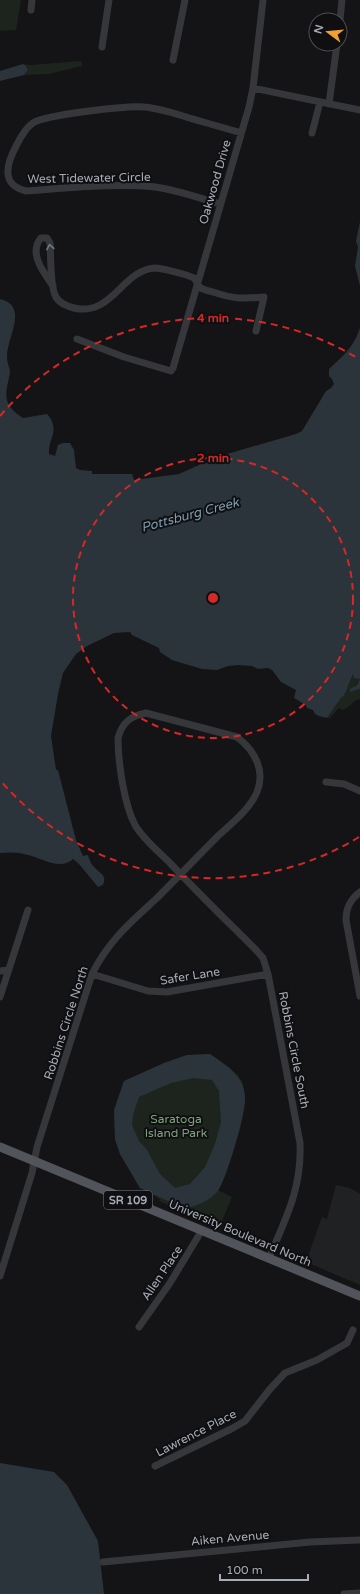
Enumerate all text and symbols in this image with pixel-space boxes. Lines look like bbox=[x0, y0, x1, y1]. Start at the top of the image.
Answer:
north arrow bbox=[308, 12, 348, 52]
text: N bbox=[311, 23, 326, 35]
street label: Oakwood Drive bbox=[196, 138, 234, 226]
street label: West Tidewater Circle bbox=[27, 170, 151, 186]
one-way arrow bbox=[46, 244, 55, 251]
text: 4 min bbox=[197, 311, 229, 325]
text: 2 min bbox=[197, 451, 229, 465]
water label: Pottsburg Creek bbox=[139, 494, 242, 536]
centre of rings bbox=[206, 591, 220, 605]
street label: Safer Lane bbox=[159, 964, 221, 988]
street label: Robbins Circle North bbox=[41, 965, 91, 1081]
street label: Robbins Circle South bbox=[276, 990, 312, 1110]
park label: Saratoga Island Park bbox=[145, 1112, 208, 1140]
road number: SR 109 bbox=[104, 1191, 152, 1209]
street label: University Boulevard North bbox=[167, 1197, 313, 1269]
street label: Allen Place bbox=[139, 1243, 186, 1303]
street label: Lawrence Place bbox=[153, 1407, 239, 1459]
street label: Aiken Avenue bbox=[190, 1528, 270, 1548]
scale bar bbox=[220, 1556, 308, 1582]
text: 100 m bbox=[226, 1563, 263, 1577]

